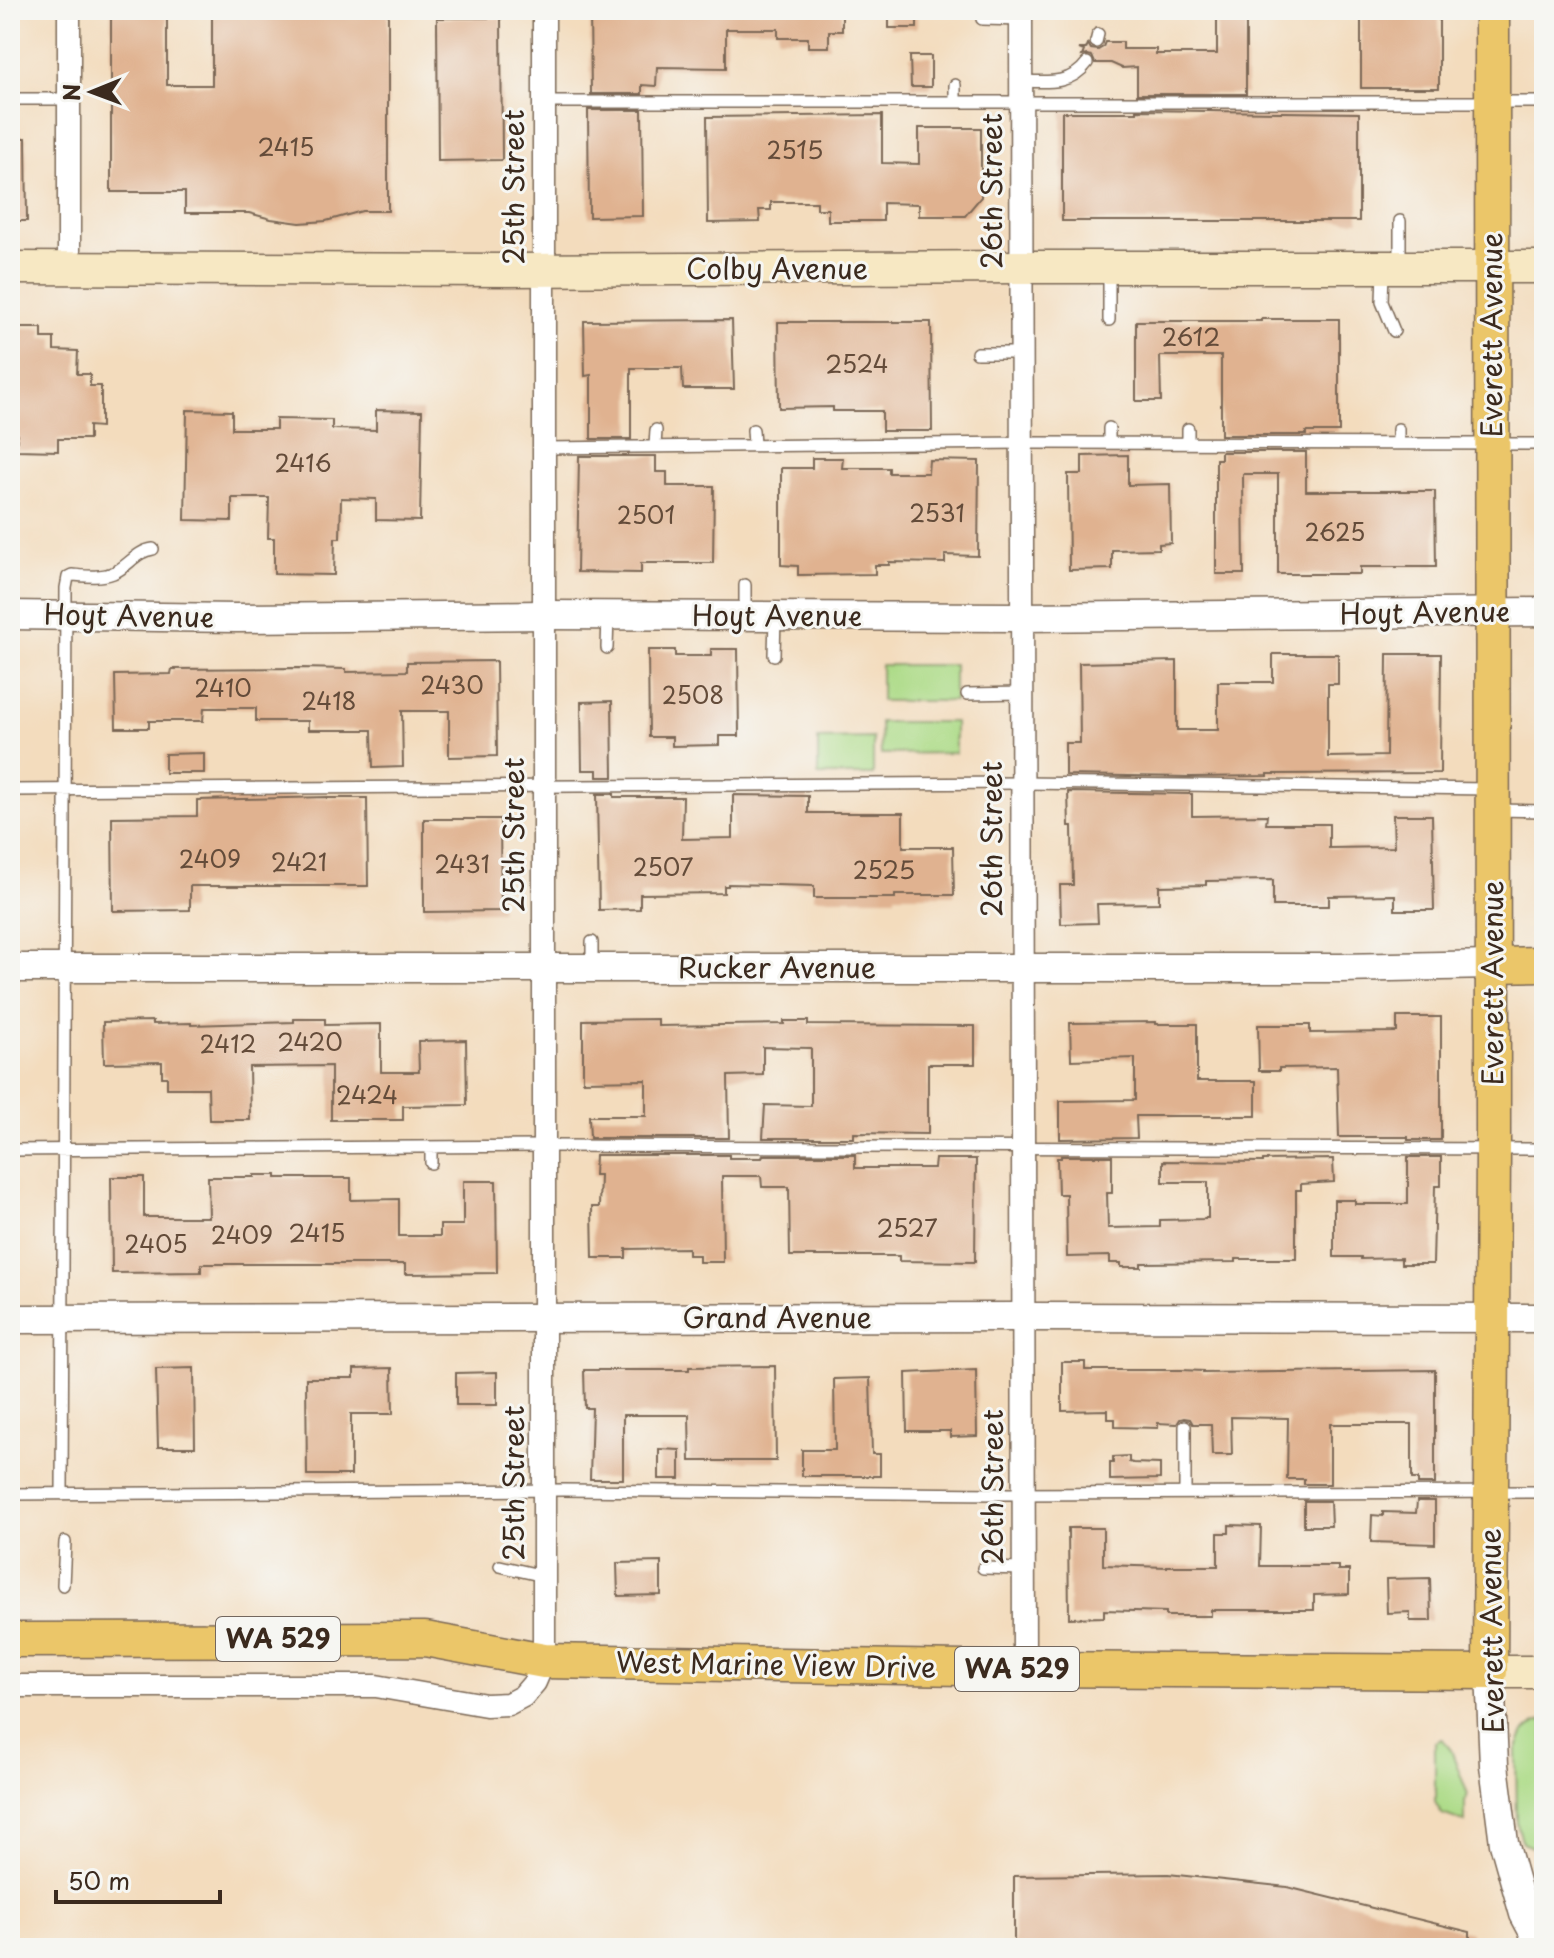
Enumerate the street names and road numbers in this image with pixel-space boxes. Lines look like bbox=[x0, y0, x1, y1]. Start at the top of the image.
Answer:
street label: 25th Street bbox=[491, 109, 534, 265]
street label: 26th Street bbox=[969, 113, 1012, 269]
street label: Everett Avenue bbox=[1469, 232, 1512, 438]
street label: Colby Avenue bbox=[686, 246, 868, 289]
street label: Hoyt Avenue bbox=[1339, 589, 1510, 634]
street label: Hoyt Avenue bbox=[44, 592, 215, 637]
street label: Hoyt Avenue bbox=[692, 593, 862, 636]
street label: 25th Street bbox=[491, 757, 534, 913]
street label: 26th Street bbox=[969, 761, 1012, 917]
street label: Everett Avenue bbox=[1470, 880, 1513, 1086]
street label: Rucker Avenue bbox=[678, 945, 876, 988]
street label: Grand Avenue bbox=[682, 1295, 872, 1338]
street label: 25th Street bbox=[491, 1405, 534, 1561]
street label: 26th Street bbox=[970, 1409, 1013, 1565]
street label: Everett Avenue bbox=[1467, 1528, 1514, 1734]
road number: WA 529 bbox=[216, 1617, 340, 1661]
street label: West Marine View Drive bbox=[616, 1639, 937, 1688]
road number: WA 529 bbox=[955, 1647, 1079, 1691]

